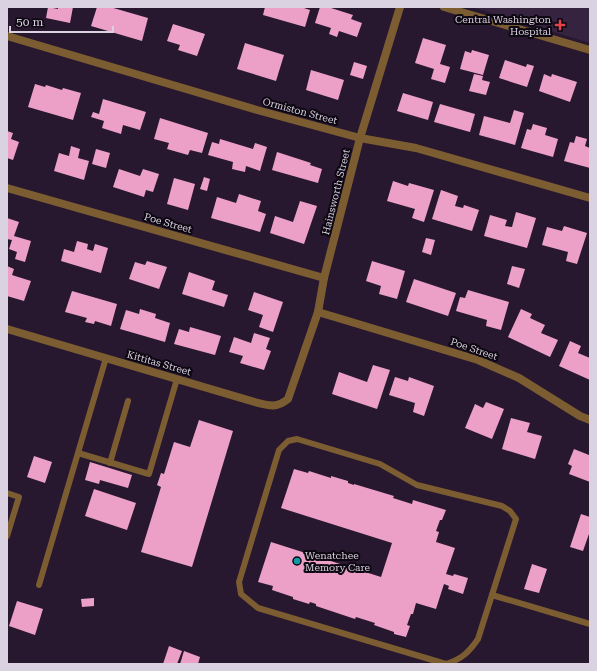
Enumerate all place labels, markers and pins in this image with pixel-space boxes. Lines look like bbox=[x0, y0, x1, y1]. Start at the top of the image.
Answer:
place label: Central Washington Hospital bbox=[455, 14, 552, 37]
marker: Central Washington Hospital bbox=[554, 19, 566, 31]
place label: Wenatchee Memory Care bbox=[305, 550, 371, 573]
marker: Wenatchee Memory Care bbox=[292, 556, 302, 566]

